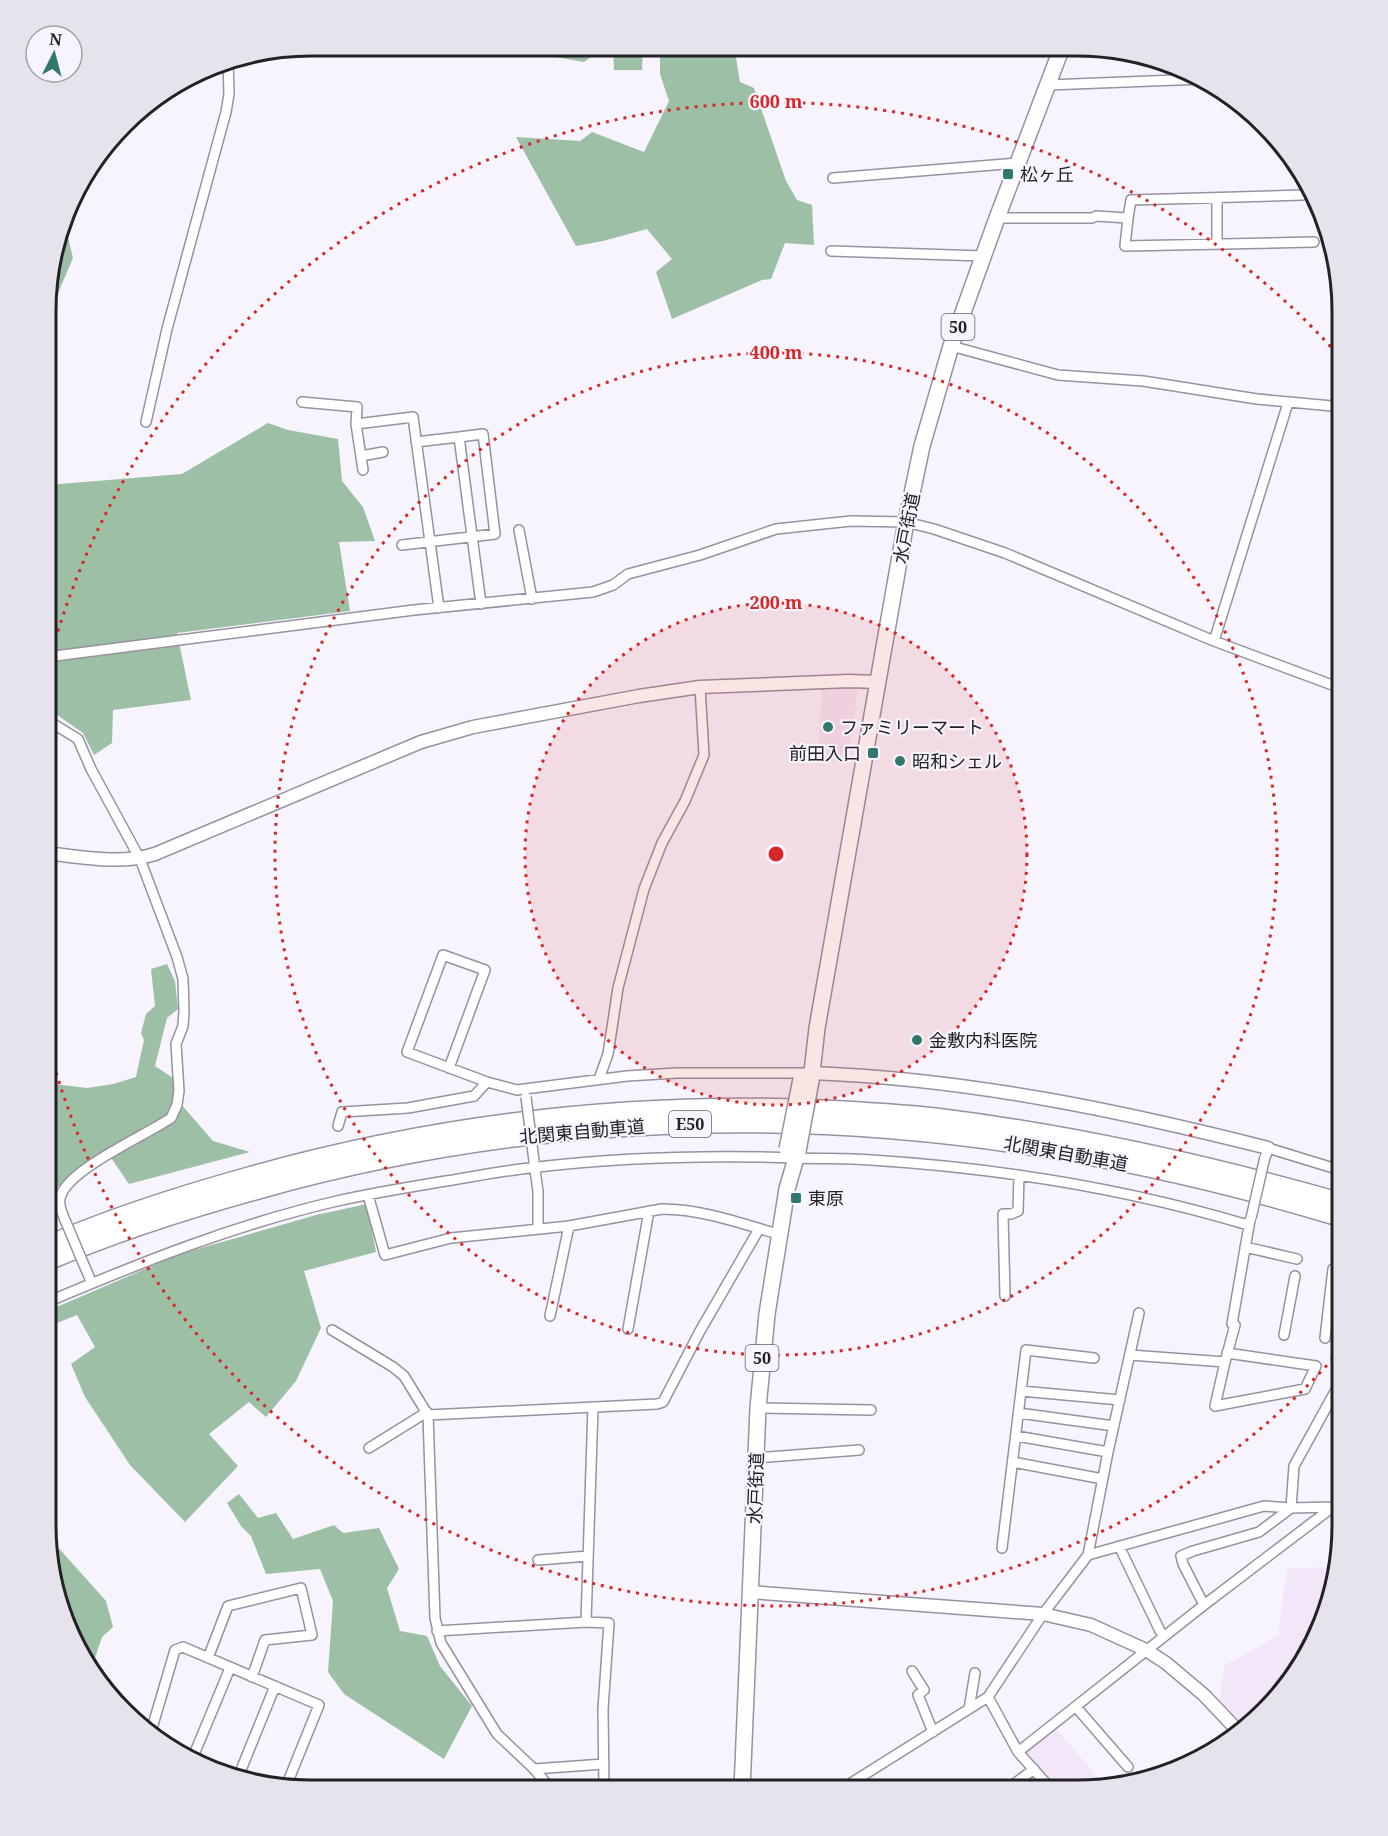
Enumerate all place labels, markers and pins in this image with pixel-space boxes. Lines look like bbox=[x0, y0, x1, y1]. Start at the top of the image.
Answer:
place label: 松ヶ丘 bbox=[1020, 162, 1074, 186]
marker: 松ヶ丘 bbox=[1001, 167, 1015, 181]
place label: ファミリーマート bbox=[840, 715, 984, 739]
marker: ファミリーマート bbox=[821, 720, 835, 734]
place label: 前田入口 bbox=[789, 741, 861, 765]
marker: 前田入口 bbox=[866, 746, 880, 760]
place label: 昭和シェル bbox=[912, 749, 1002, 773]
marker: 昭和シェル bbox=[893, 754, 907, 768]
centre of rings bbox=[766, 844, 786, 864]
place label: 金敷内科医院 bbox=[929, 1028, 1037, 1052]
marker: 金敷内科医院 bbox=[910, 1033, 924, 1047]
place label: 東原 bbox=[808, 1186, 844, 1210]
marker: 東原 bbox=[789, 1191, 803, 1205]

